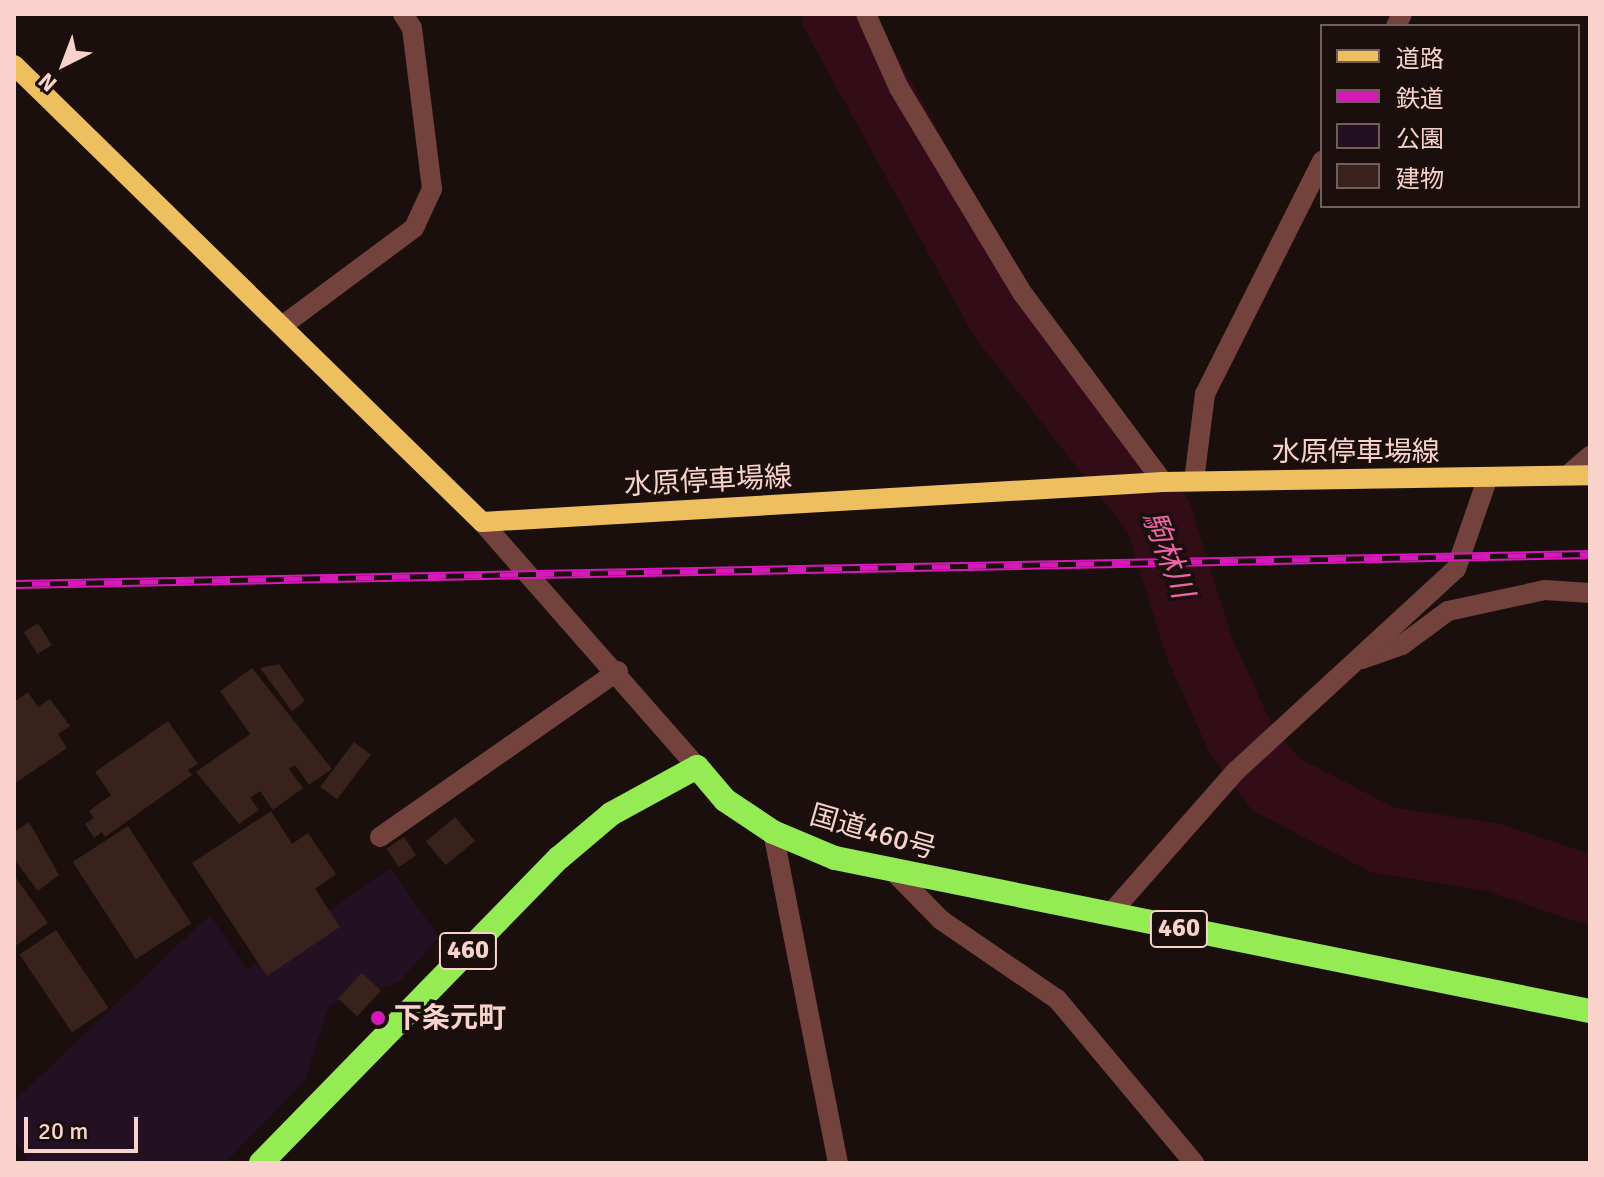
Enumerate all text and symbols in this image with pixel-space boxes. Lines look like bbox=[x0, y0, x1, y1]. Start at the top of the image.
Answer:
north arrow bbox=[24, 24, 104, 104]
legend bbox=[1320, 24, 1580, 208]
text: 道路 bbox=[1396, 44, 1444, 74]
text: N bbox=[33, 67, 62, 97]
text: 鉄道 bbox=[1396, 84, 1444, 114]
text: 公園 bbox=[1396, 124, 1444, 154]
text: 建物 bbox=[1396, 164, 1444, 194]
street label: 水原停車場線 bbox=[1272, 435, 1440, 469]
street label: 水原停車場線 bbox=[623, 460, 793, 502]
water label: 駒林川 bbox=[1134, 507, 1200, 603]
street label: 国道460号 bbox=[806, 798, 940, 866]
road number: 460 bbox=[1149, 907, 1209, 951]
road number: 460 bbox=[438, 929, 498, 973]
place label: 下条元町 bbox=[394, 1001, 506, 1035]
marker: 下条元町 bbox=[369, 1009, 387, 1027]
scale bar bbox=[28, 1101, 142, 1151]
text: 20 m bbox=[38, 1116, 88, 1146]

